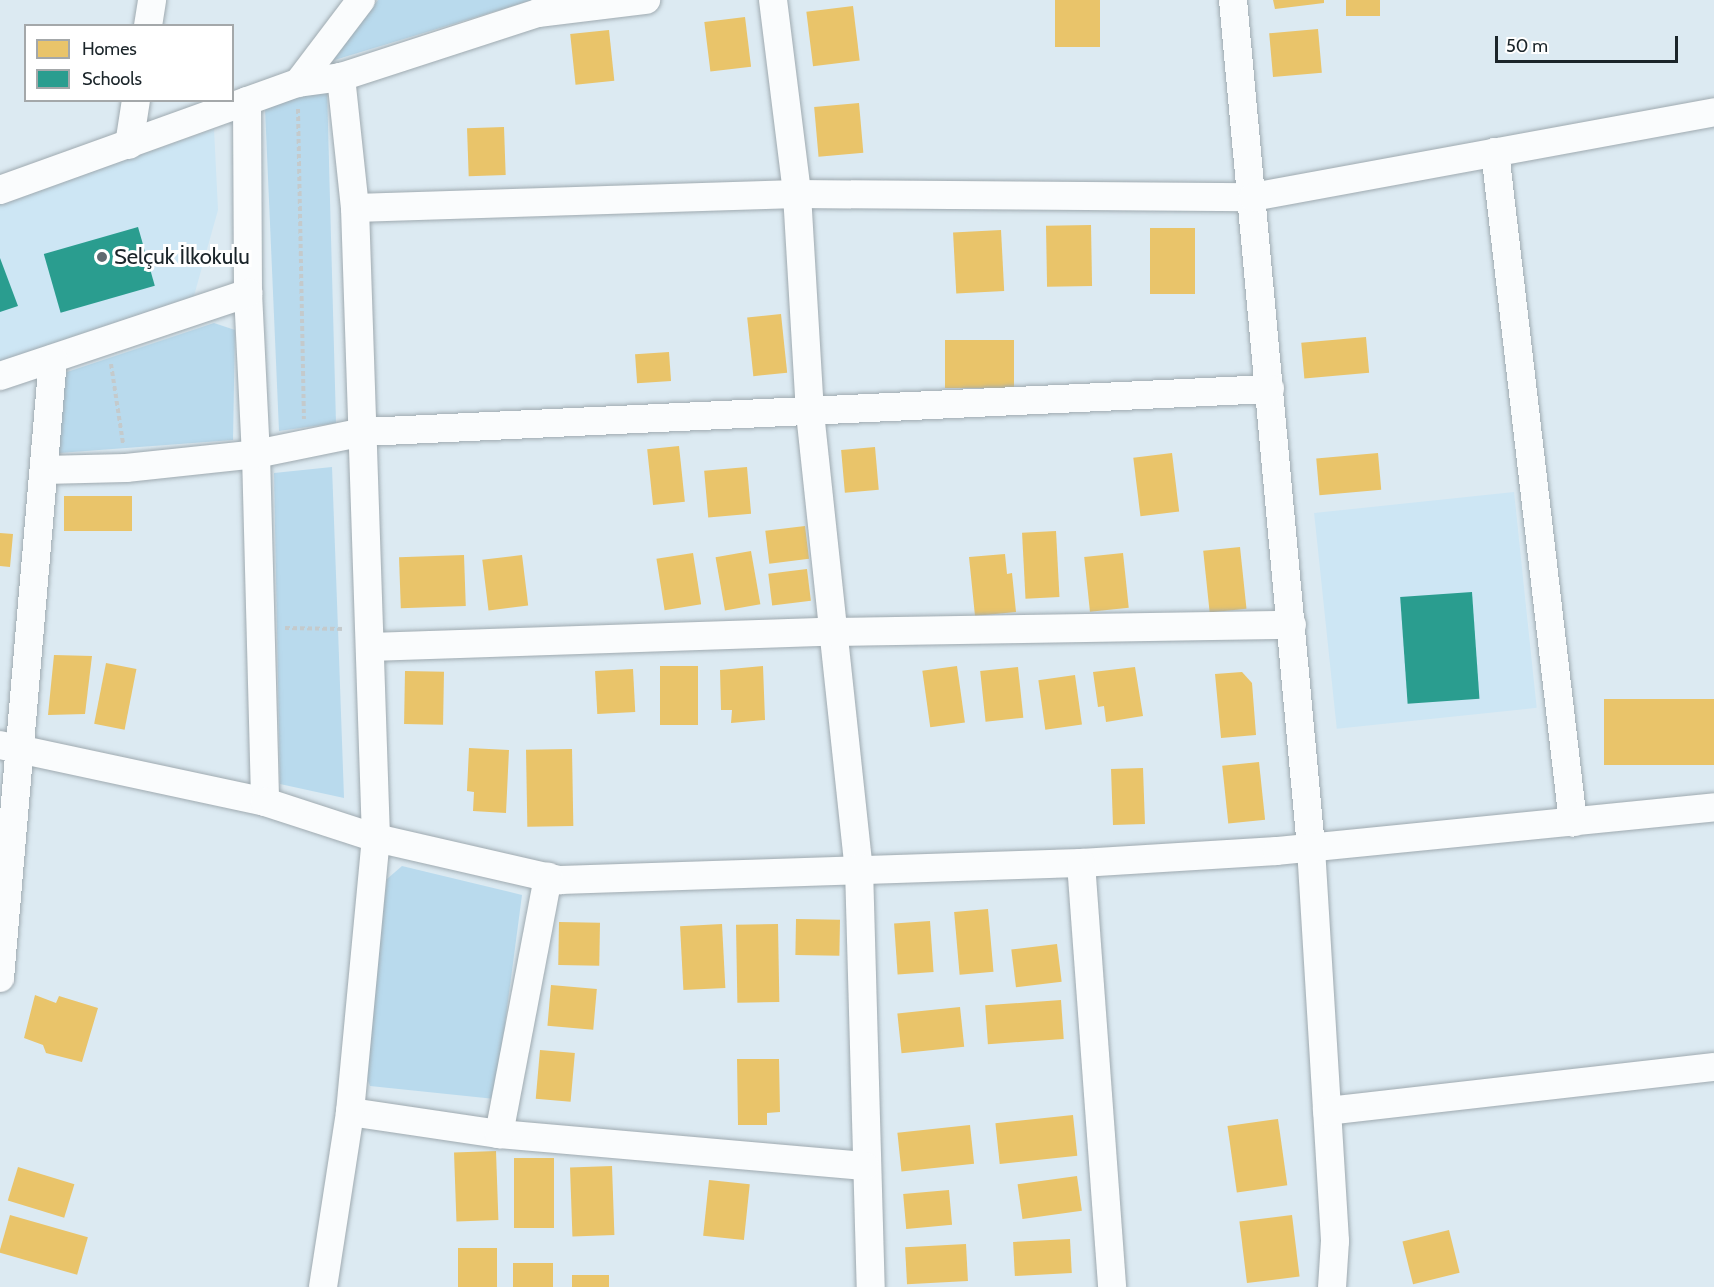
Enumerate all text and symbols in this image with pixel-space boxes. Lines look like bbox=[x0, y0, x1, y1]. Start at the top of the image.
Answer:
legend bbox=[24, 24, 234, 102]
scale bar bbox=[1498, 24, 1681, 62]
text: 50 m bbox=[1506, 35, 1548, 57]
text: Homes bbox=[82, 38, 137, 60]
text: Schools bbox=[82, 68, 142, 90]
place label: Selçuk İlkokulu bbox=[114, 244, 250, 270]
marker: Selçuk İlkokulu bbox=[95, 250, 109, 264]

